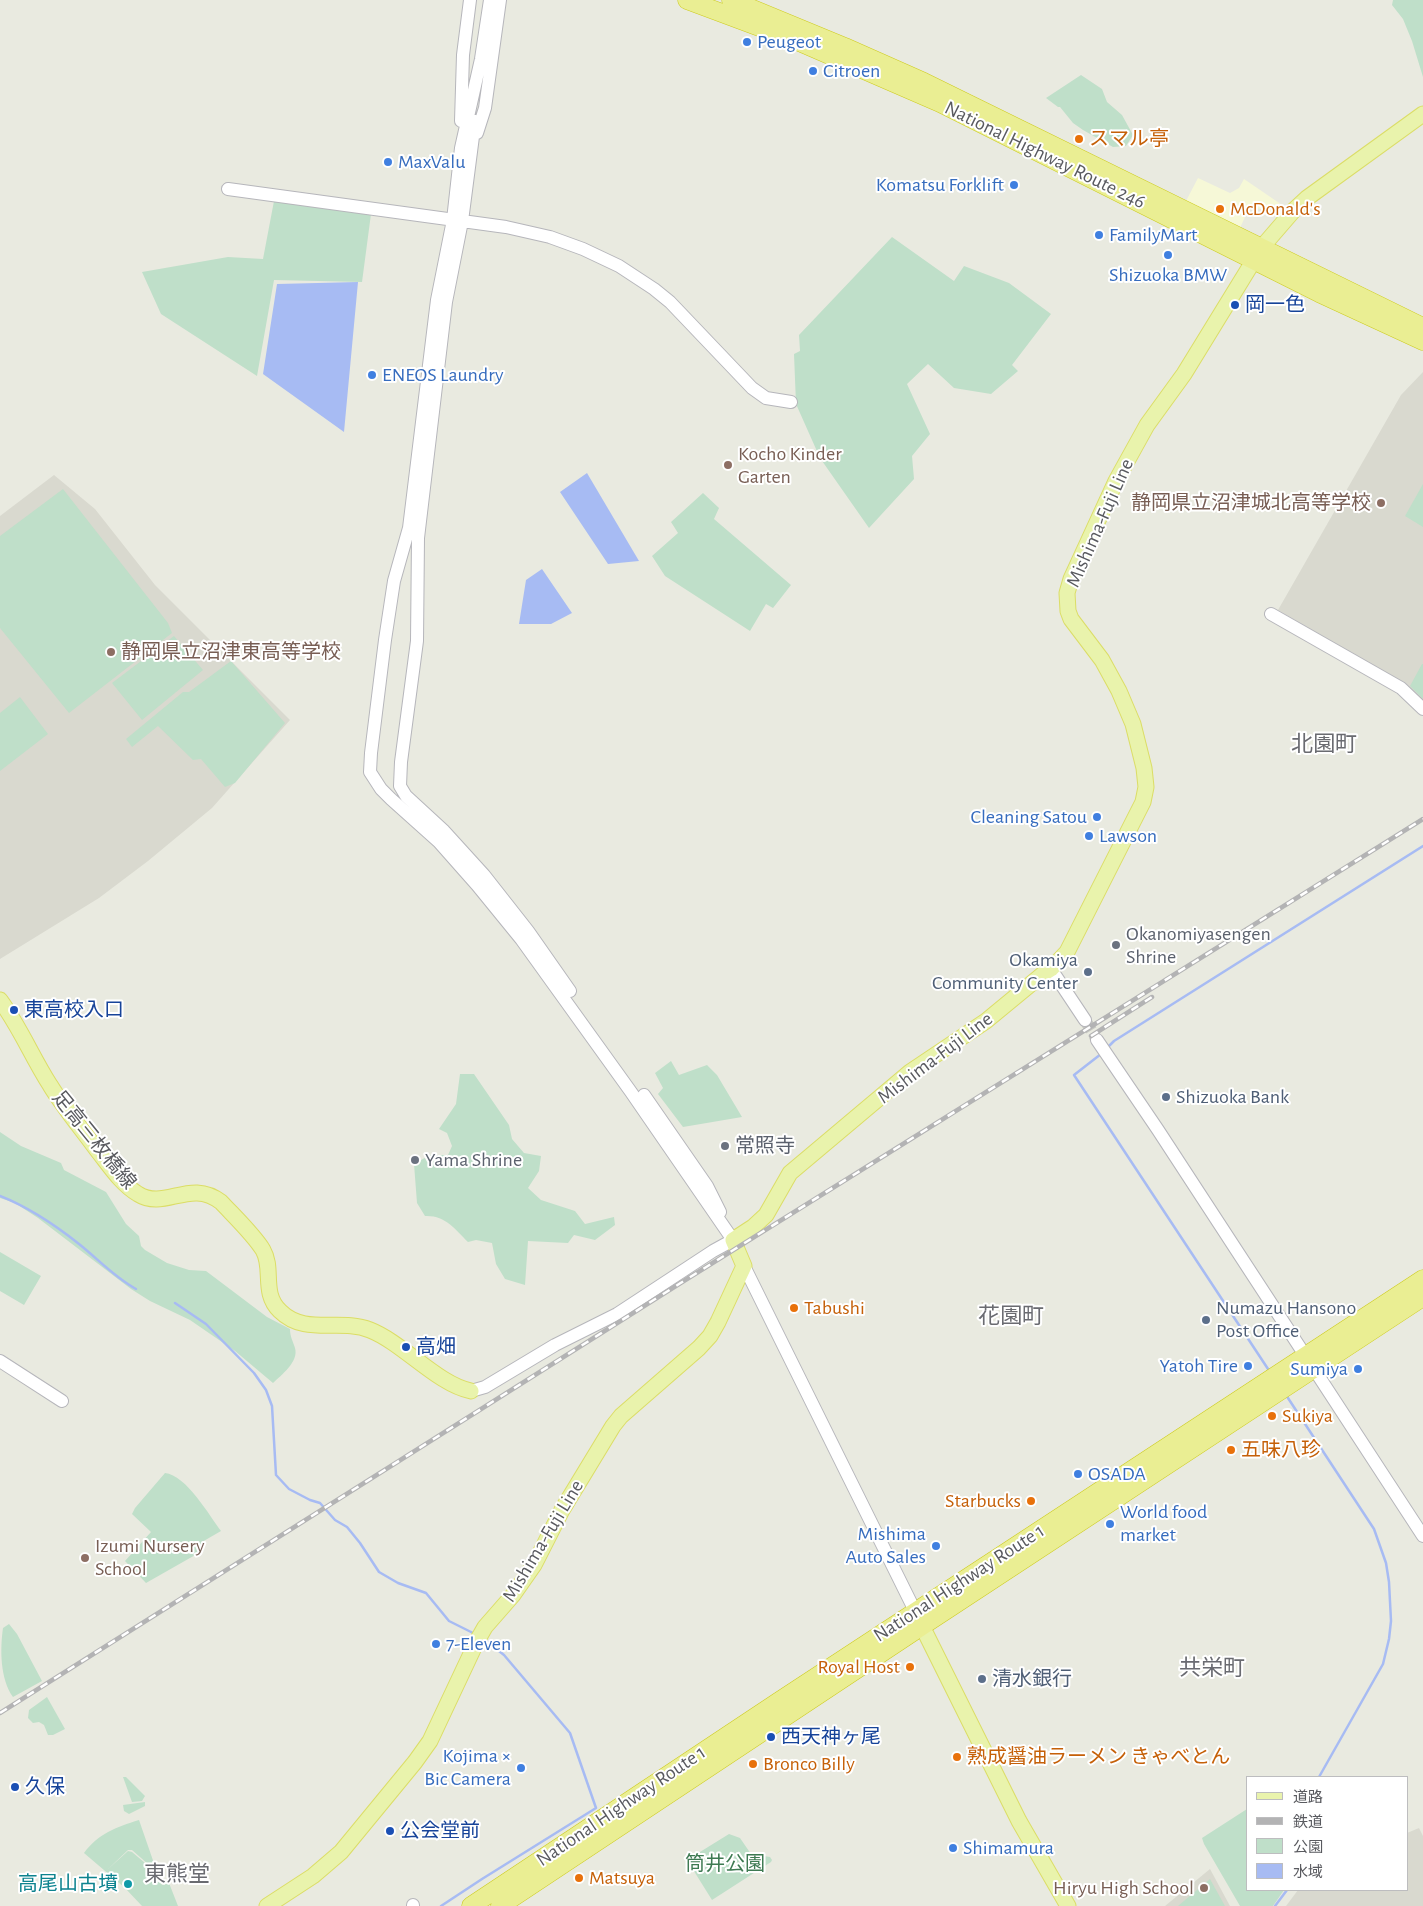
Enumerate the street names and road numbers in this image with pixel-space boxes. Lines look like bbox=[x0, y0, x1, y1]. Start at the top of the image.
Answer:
street label: National Highway Route 246 bbox=[941, 96, 1149, 214]
street label: Mishima-Fuji Line bbox=[1061, 455, 1139, 591]
street label: Mishima-Fuji Line bbox=[873, 1007, 997, 1109]
street label: 足高三枚橋線 bbox=[47, 1086, 141, 1194]
street label: Mishima-Fuji Line bbox=[497, 1476, 589, 1606]
street label: National Highway Route 1 bbox=[869, 1519, 1049, 1647]
street label: National Highway Route 1 bbox=[532, 1740, 710, 1872]

